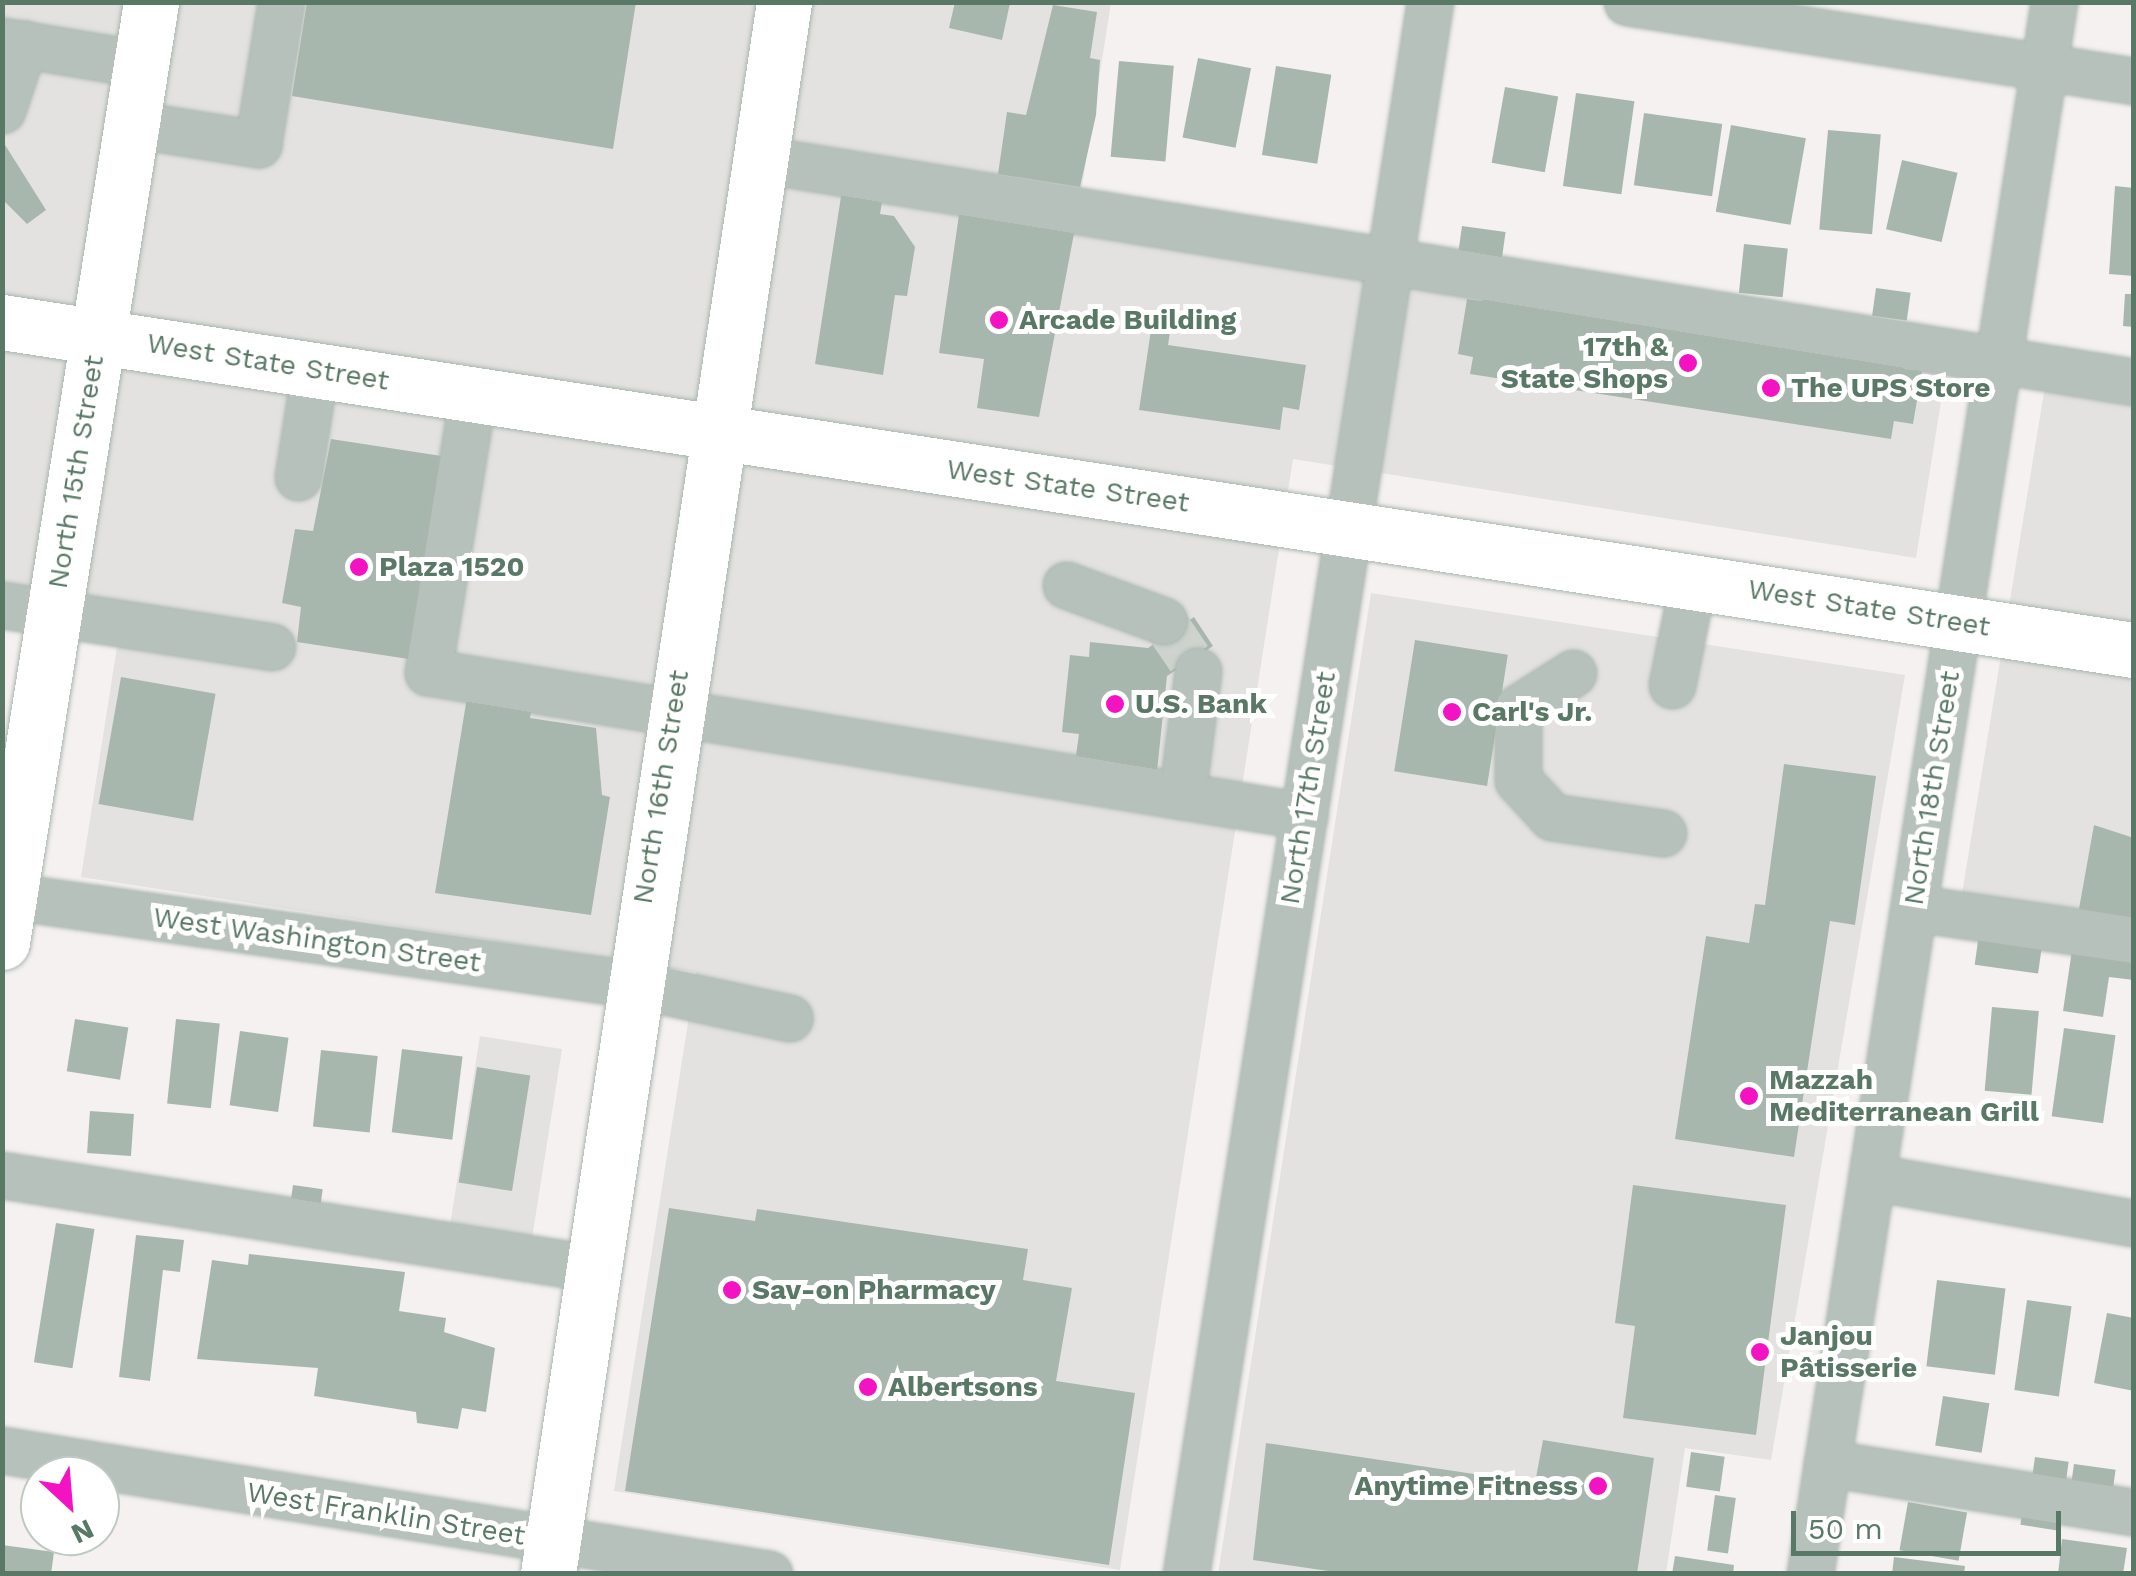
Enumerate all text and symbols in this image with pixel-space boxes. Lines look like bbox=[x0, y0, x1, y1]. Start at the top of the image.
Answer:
place label: Arcade Building bbox=[1019, 303, 1236, 337]
marker: Arcade Building bbox=[988, 309, 1010, 331]
street label: West State Street bbox=[144, 326, 392, 398]
place label: 17th & State Shops bbox=[1501, 330, 1668, 396]
marker: 17th & State Shops bbox=[1677, 352, 1699, 374]
street label: North 15th Street bbox=[41, 353, 111, 591]
place label: The UPS Store bbox=[1791, 371, 1990, 405]
marker: The UPS Store bbox=[1760, 377, 1782, 399]
street label: West State Street bbox=[944, 452, 1192, 520]
place label: Plaza 1520 bbox=[379, 550, 525, 584]
marker: Plaza 1520 bbox=[348, 556, 370, 578]
street label: West State Street bbox=[1745, 572, 1993, 644]
street label: North 16th Street bbox=[626, 667, 696, 907]
street label: North 18th Street bbox=[1897, 668, 1967, 908]
street label: North 17th Street bbox=[1273, 669, 1343, 907]
place label: U.S. Bank bbox=[1135, 687, 1267, 721]
marker: U.S. Bank bbox=[1104, 693, 1126, 715]
place label: Carl's Jr. bbox=[1472, 695, 1593, 729]
marker: Carl's Jr. bbox=[1441, 701, 1463, 723]
street label: West Washington Street bbox=[151, 900, 483, 980]
place label: Mazzah Mediterranean Grill bbox=[1769, 1063, 2039, 1129]
marker: Mazzah Mediterranean Grill bbox=[1738, 1085, 1760, 1107]
place label: Sav-on Pharmacy bbox=[752, 1273, 996, 1307]
marker: Sav-on Pharmacy bbox=[721, 1279, 743, 1301]
place label: Janjou Pâtisserie bbox=[1780, 1319, 1917, 1385]
marker: Janjou Pâtisserie bbox=[1749, 1341, 1771, 1363]
place label: Albertsons bbox=[888, 1370, 1038, 1404]
marker: Albertsons bbox=[857, 1376, 879, 1398]
north arrow bbox=[20, 1456, 120, 1556]
place label: Anytime Fitness bbox=[1355, 1469, 1578, 1503]
street label: West Franklin Street bbox=[244, 1475, 528, 1553]
marker: Anytime Fitness bbox=[1587, 1475, 1609, 1497]
scale bar bbox=[1796, 1491, 2066, 1553]
text: 50 m bbox=[1808, 1511, 1883, 1546]
text: N bbox=[66, 1512, 99, 1551]

